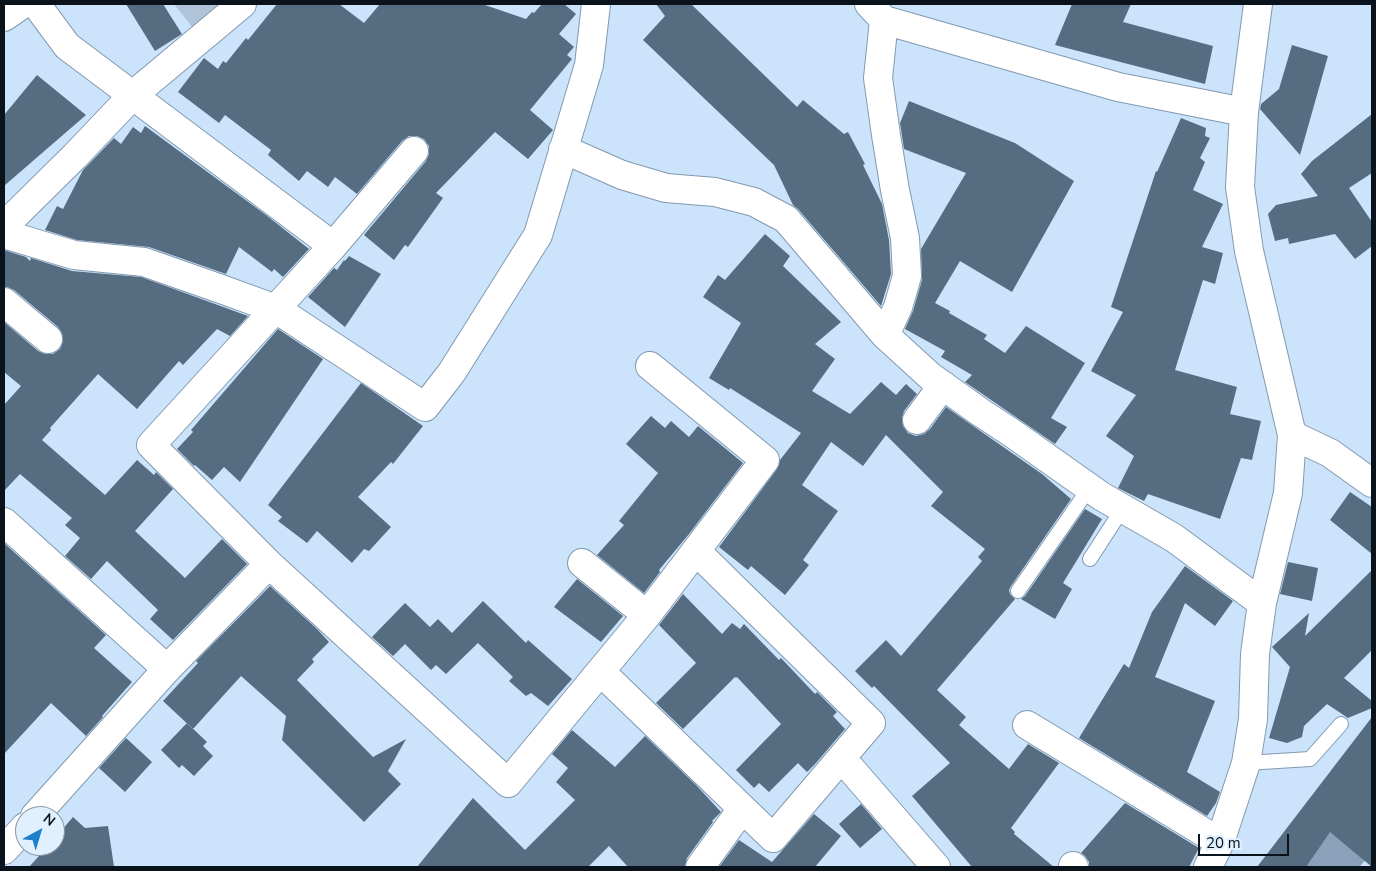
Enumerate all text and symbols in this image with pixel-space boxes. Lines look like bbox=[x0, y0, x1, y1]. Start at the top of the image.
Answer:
north arrow bbox=[15, 806, 65, 856]
text: N bbox=[39, 809, 59, 830]
scale bar bbox=[1201, 824, 1292, 856]
text: 20 m bbox=[1206, 833, 1241, 853]

